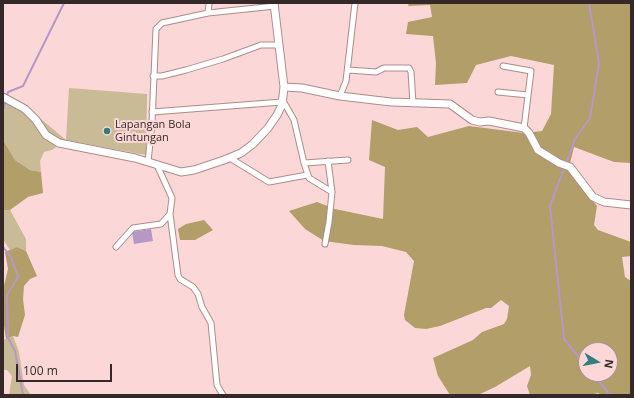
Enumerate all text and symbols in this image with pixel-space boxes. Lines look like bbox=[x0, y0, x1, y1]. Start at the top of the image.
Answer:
place label: Lapangan Bola Gintungan bbox=[115, 118, 191, 144]
marker: Lapangan Bola Gintungan bbox=[102, 126, 112, 136]
north arrow bbox=[578, 342, 618, 382]
scale bar bbox=[18, 356, 114, 382]
text: N bbox=[601, 358, 617, 370]
text: 100 m bbox=[23, 362, 58, 379]

